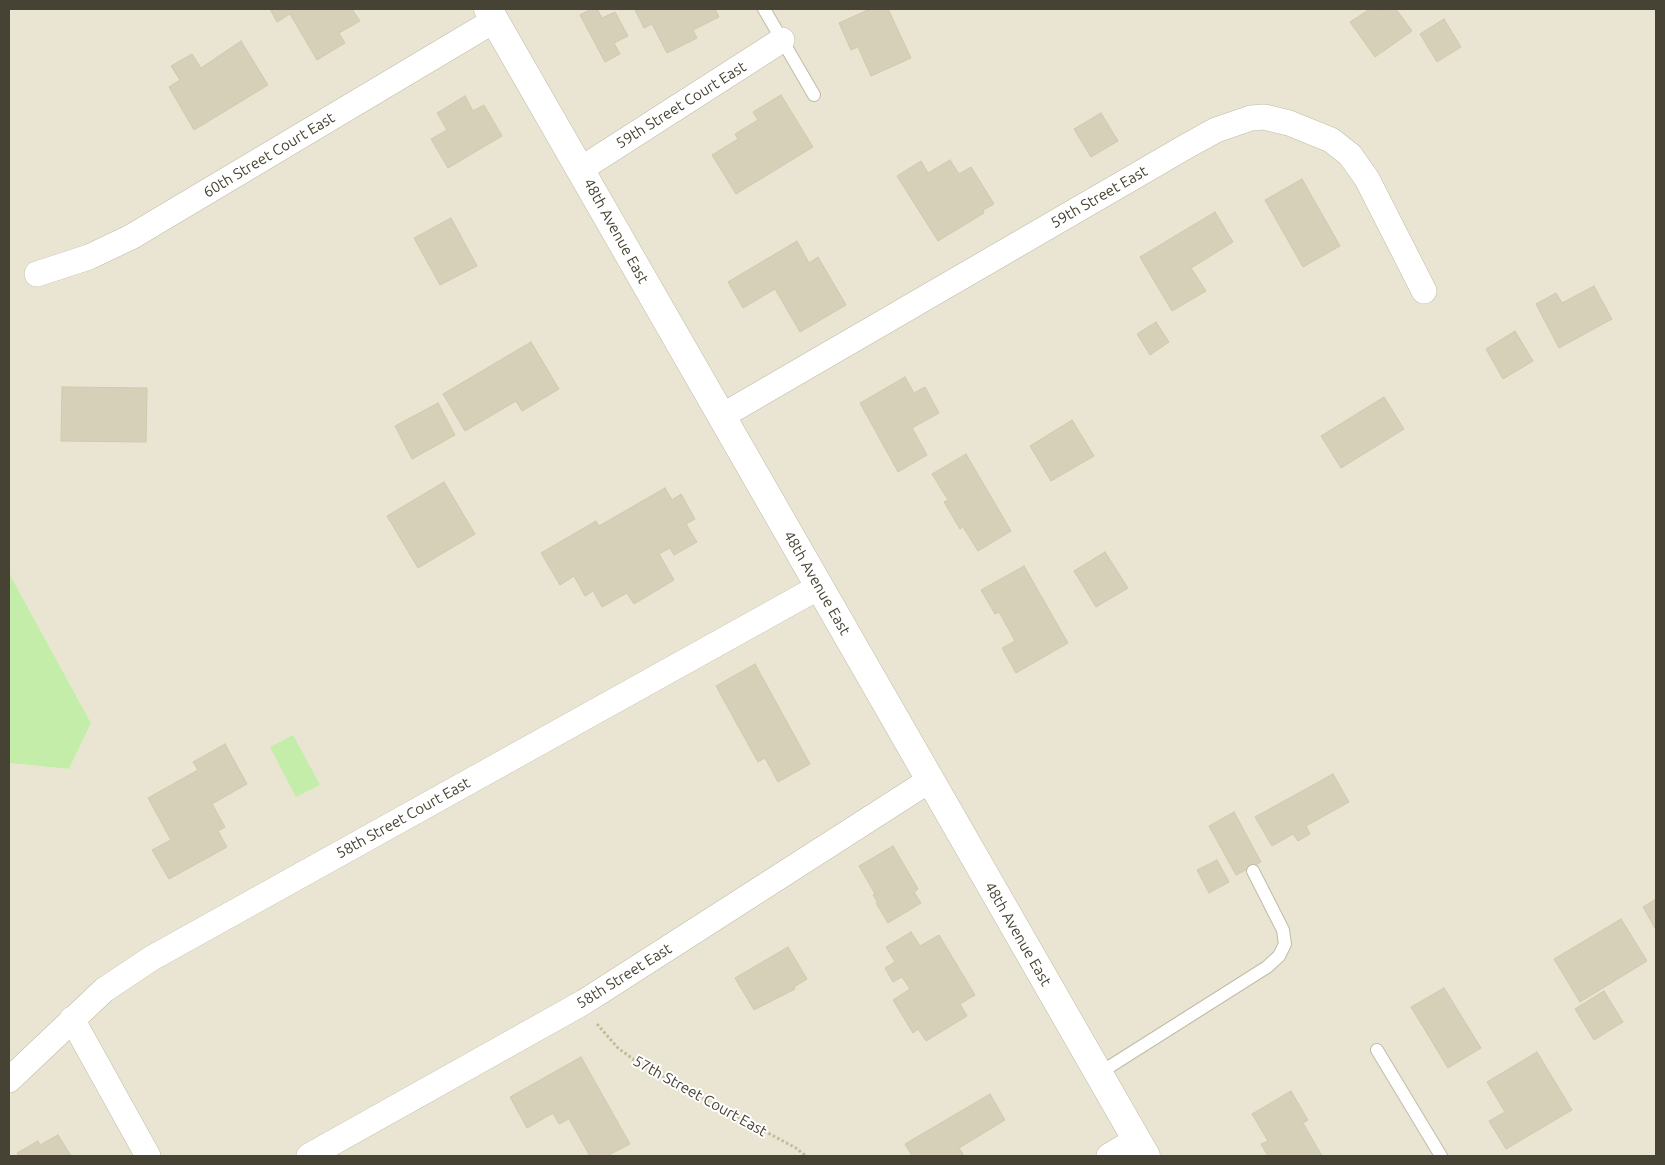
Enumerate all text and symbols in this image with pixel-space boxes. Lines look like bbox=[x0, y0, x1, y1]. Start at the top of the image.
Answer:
street label: 59th Street Court East bbox=[613, 58, 749, 152]
street label: 60th Street Court East bbox=[200, 109, 338, 201]
street label: 59th Street East bbox=[1047, 162, 1151, 232]
street label: 48th Avenue East bbox=[580, 175, 652, 287]
street label: 48th Avenue East bbox=[780, 528, 854, 638]
street label: 58th Street Court East bbox=[333, 774, 473, 862]
street label: 48th Avenue East bbox=[981, 879, 1055, 989]
street label: 58th Street East bbox=[573, 940, 675, 1012]
street label: 57th Street Court East bbox=[630, 1052, 770, 1140]

